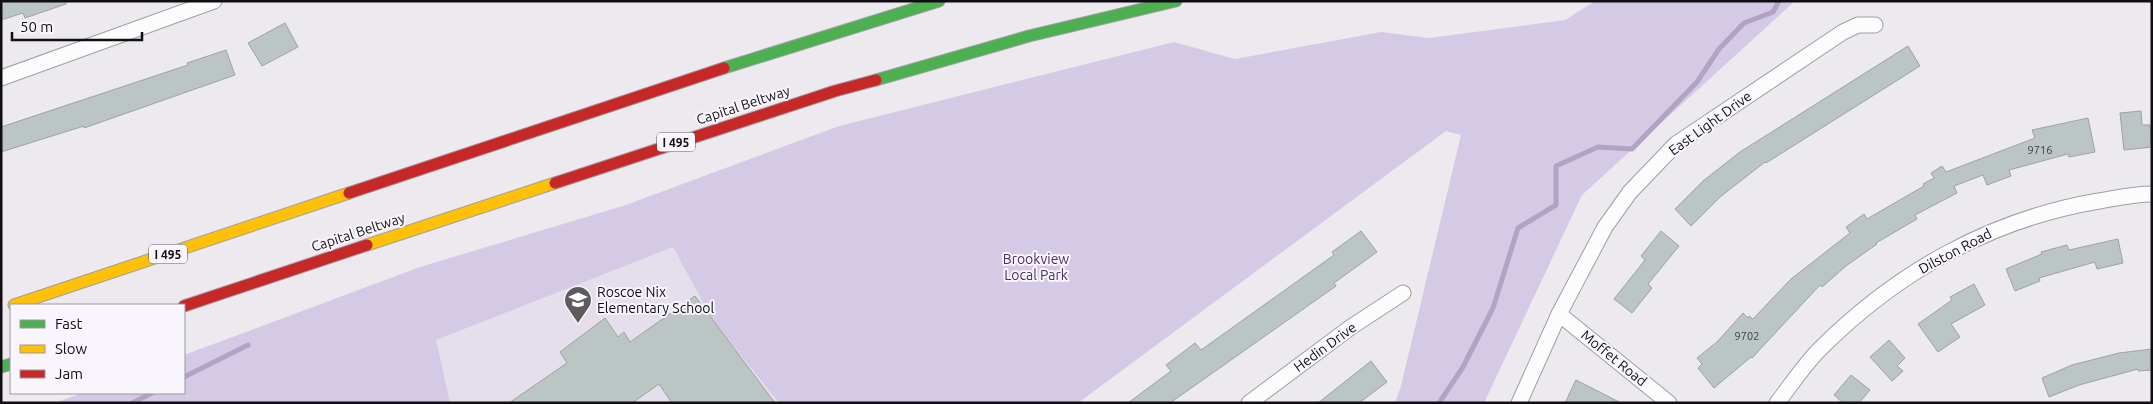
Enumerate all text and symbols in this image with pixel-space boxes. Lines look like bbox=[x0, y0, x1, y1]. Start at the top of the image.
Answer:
scale bar bbox=[12, 10, 142, 42]
text: 50 m bbox=[20, 18, 53, 35]
street label: Capital Beltway bbox=[694, 82, 792, 128]
street label: East Light Drive bbox=[1666, 88, 1754, 158]
road number: I 495 bbox=[657, 132, 695, 152]
house number: 9716 bbox=[2028, 144, 2052, 156]
street label: Capital Beltway bbox=[309, 209, 407, 255]
street label: Dilston Road bbox=[1916, 225, 1994, 277]
road number: I 495 bbox=[149, 244, 187, 264]
park label: Brookview Local Park bbox=[1003, 251, 1069, 283]
place label: Roscoe Nix Elementary School bbox=[597, 284, 715, 316]
school or university icon: Roscoe Nix Elementary School bbox=[563, 285, 593, 324]
legend bbox=[10, 304, 185, 394]
text: Fast bbox=[55, 315, 83, 332]
street label: Hedin Drive bbox=[1291, 319, 1359, 375]
street label: Moffet Road bbox=[1578, 327, 1650, 389]
house number: 9702 bbox=[1735, 330, 1759, 342]
text: Slow bbox=[55, 340, 88, 357]
text: Jam bbox=[55, 365, 83, 382]

